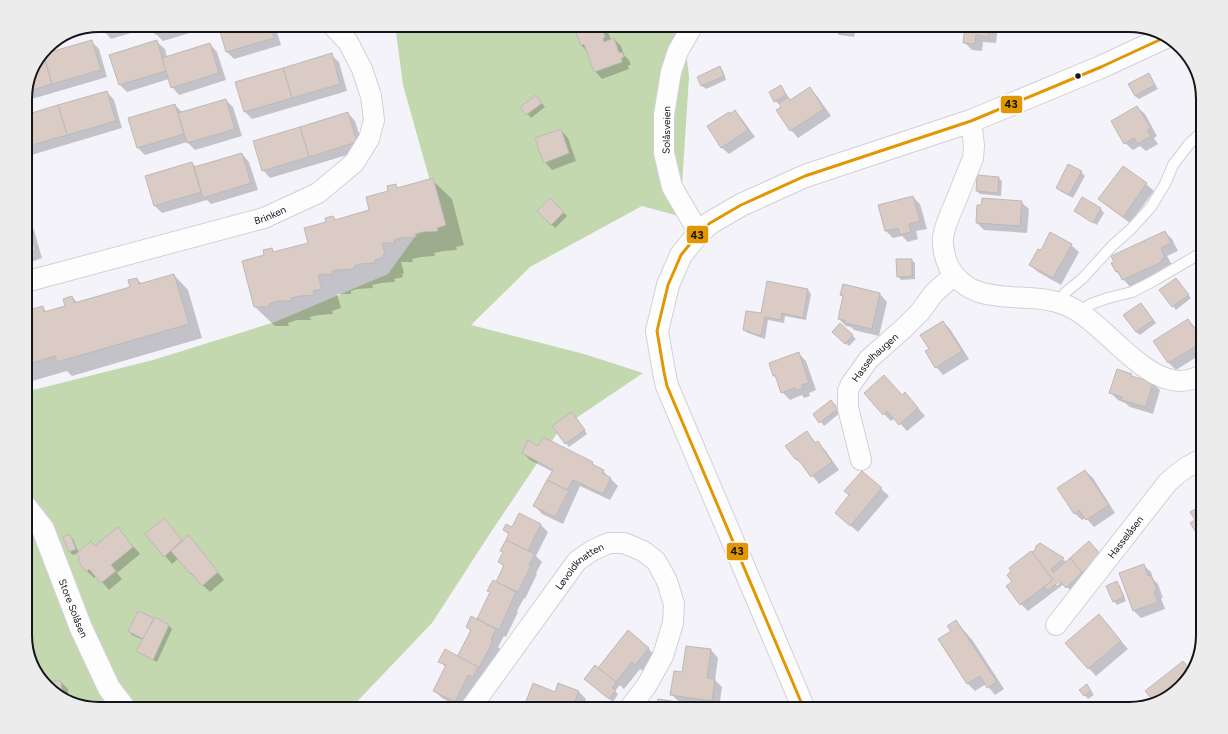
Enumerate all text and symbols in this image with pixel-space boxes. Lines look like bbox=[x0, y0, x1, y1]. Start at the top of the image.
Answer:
unlabelled marker bbox=[1073, 71, 1083, 81]
line badge: 43 bbox=[1000, 95, 1023, 114]
text: 43 bbox=[1004, 98, 1018, 111]
street label: Solåsveien bbox=[660, 106, 673, 154]
street label: Brinken bbox=[253, 203, 288, 227]
line badge: 43 bbox=[686, 225, 709, 244]
text: 43 bbox=[690, 229, 704, 242]
street label: Hasselhaugen bbox=[849, 330, 901, 385]
street label: Hasselåsen bbox=[1105, 513, 1146, 561]
street label: Løvoldknatten bbox=[552, 540, 606, 592]
line badge: 43 bbox=[726, 542, 749, 561]
text: 43 bbox=[730, 545, 744, 558]
street label: Store Solåsen bbox=[56, 577, 91, 640]

